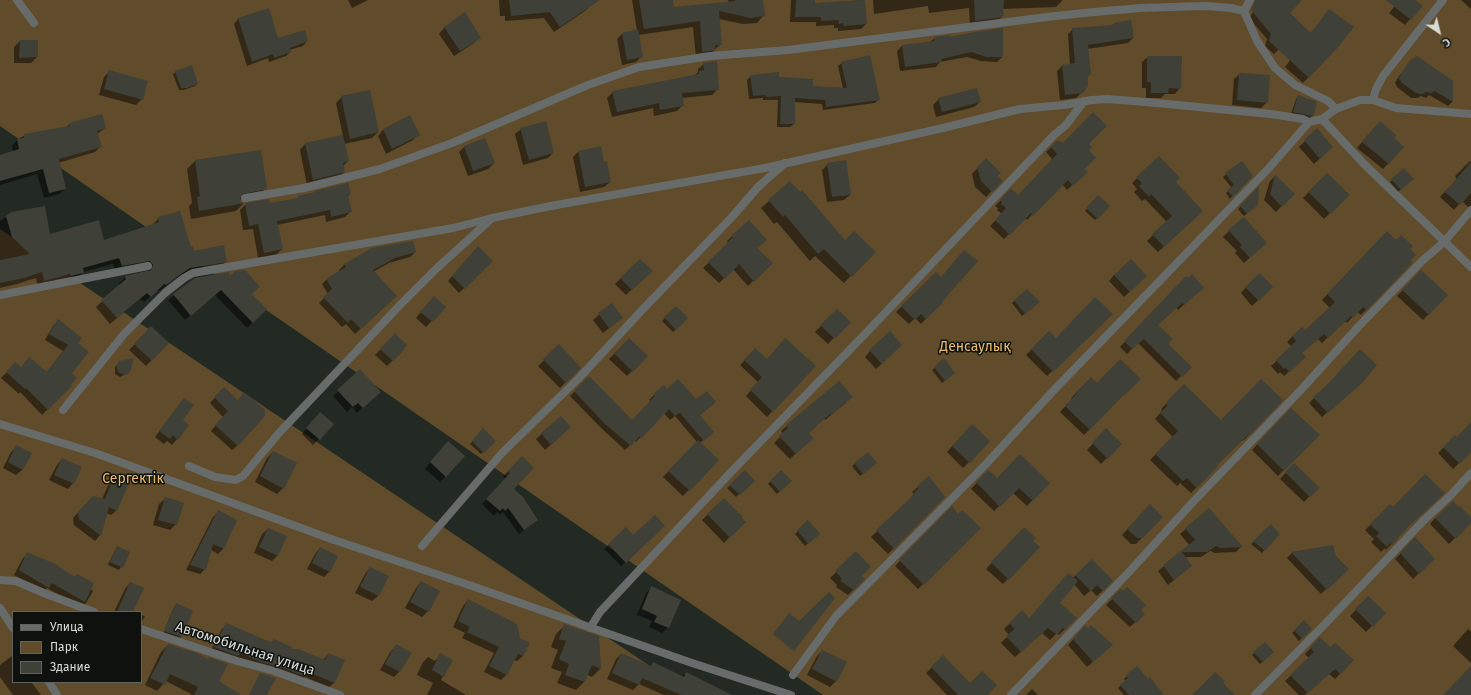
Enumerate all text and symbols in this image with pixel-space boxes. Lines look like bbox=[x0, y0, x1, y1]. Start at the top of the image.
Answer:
north arrow bbox=[1419, 12, 1459, 52]
text: С bbox=[1440, 35, 1452, 49]
park label: Денсаулық bbox=[940, 339, 1010, 355]
park label: Сергектік bbox=[102, 471, 164, 487]
legend bbox=[12, 611, 142, 683]
street label: Автомобильная улица bbox=[173, 619, 317, 679]
text: Улица bbox=[50, 620, 84, 634]
text: Парк bbox=[50, 640, 78, 654]
text: Здание bbox=[50, 660, 90, 674]

